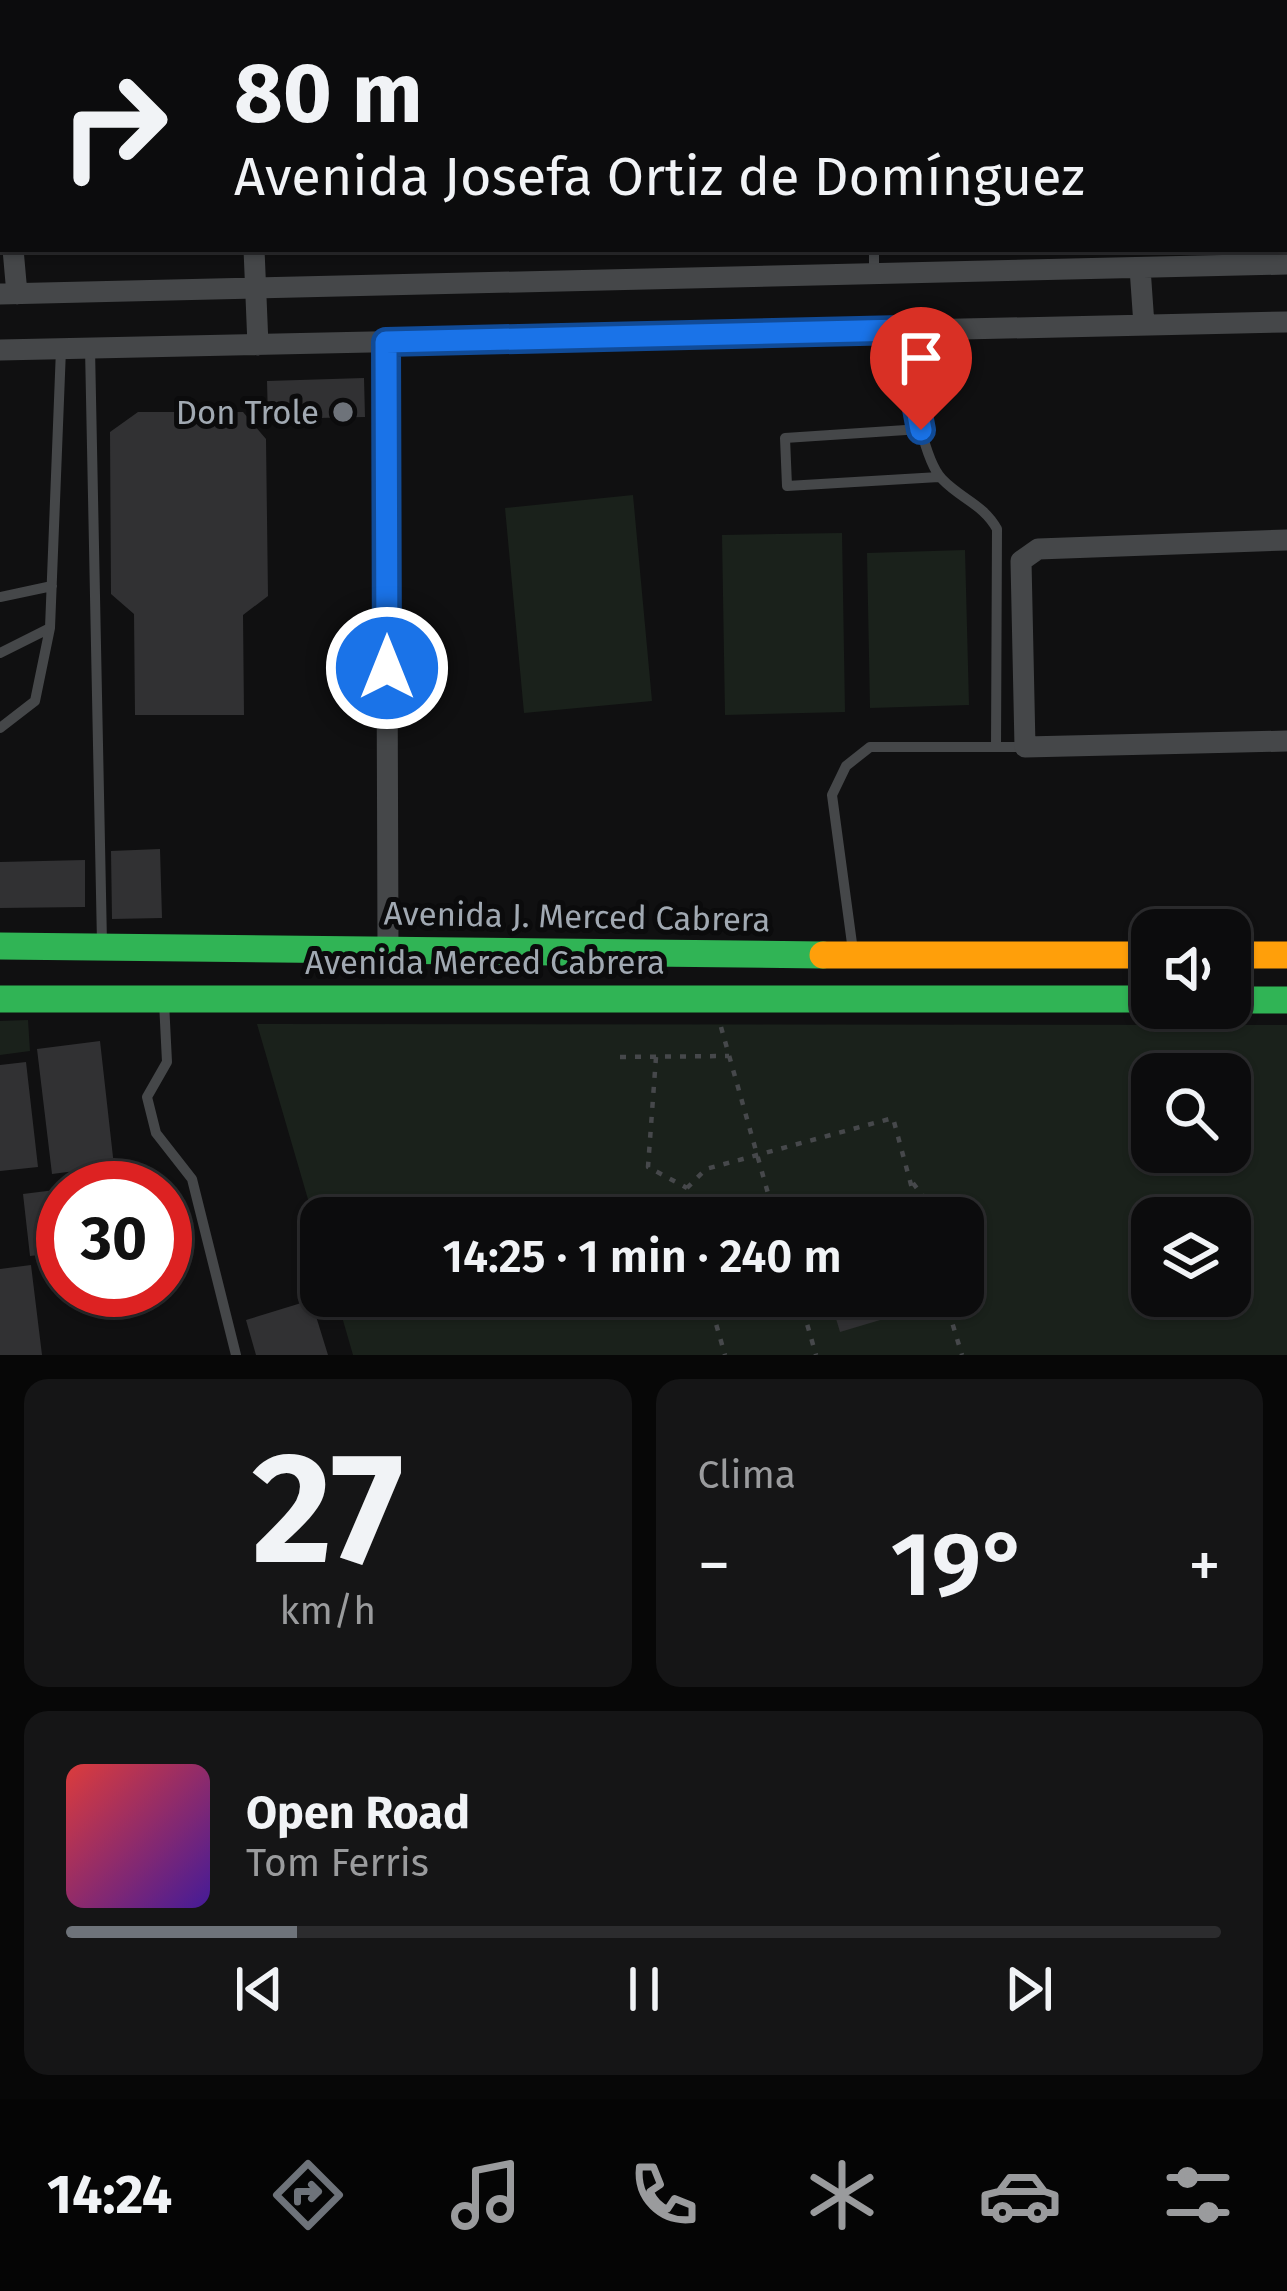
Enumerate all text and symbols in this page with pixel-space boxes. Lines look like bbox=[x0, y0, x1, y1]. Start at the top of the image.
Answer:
text: 80 m bbox=[234, 43, 423, 144]
icon: right bbox=[36, 48, 192, 204]
text: Avenida Josefa Ortiz de Domínguez bbox=[234, 145, 1085, 209]
pin bbox=[870, 307, 972, 430]
icon: arrive bbox=[888, 325, 954, 391]
place label: Don Trole bbox=[176, 393, 319, 433]
marker: Don Trole bbox=[330, 399, 356, 425]
position arrow bbox=[324, 605, 450, 731]
street label: Avenida J. Merced Cabrera bbox=[383, 894, 771, 940]
map controls bbox=[1131, 909, 1251, 1317]
button: sound bbox=[1131, 909, 1251, 1029]
street label: Avenida Merced Cabrera bbox=[305, 943, 665, 983]
button: search bbox=[1131, 1053, 1251, 1173]
speed limit sign: 30 bbox=[36, 1161, 192, 1317]
button: layers bbox=[1131, 1197, 1251, 1317]
text: 14:25 · 1 min · 240 m bbox=[442, 1230, 842, 1284]
text: 27 bbox=[252, 1416, 404, 1603]
text: Clima bbox=[698, 1452, 796, 1498]
text: 19° bbox=[890, 1511, 1028, 1619]
text: − bbox=[698, 1526, 731, 1605]
text: + bbox=[1188, 1526, 1221, 1605]
text: km/h bbox=[279, 1588, 376, 1634]
text: Open Road bbox=[246, 1786, 470, 1840]
text: Tom Ferris bbox=[246, 1840, 429, 1886]
icon: previous bbox=[226, 1956, 292, 2022]
icon: pause bbox=[611, 1956, 677, 2022]
icon: next bbox=[996, 1956, 1062, 2022]
icon: directions bbox=[266, 2153, 350, 2237]
icon: music bbox=[444, 2153, 528, 2237]
icon: phone bbox=[622, 2153, 706, 2237]
icon: climate bbox=[800, 2153, 884, 2237]
icon: car bbox=[978, 2153, 1062, 2237]
icon: filters bbox=[1156, 2153, 1240, 2237]
text: 14:24 bbox=[47, 2163, 172, 2227]

